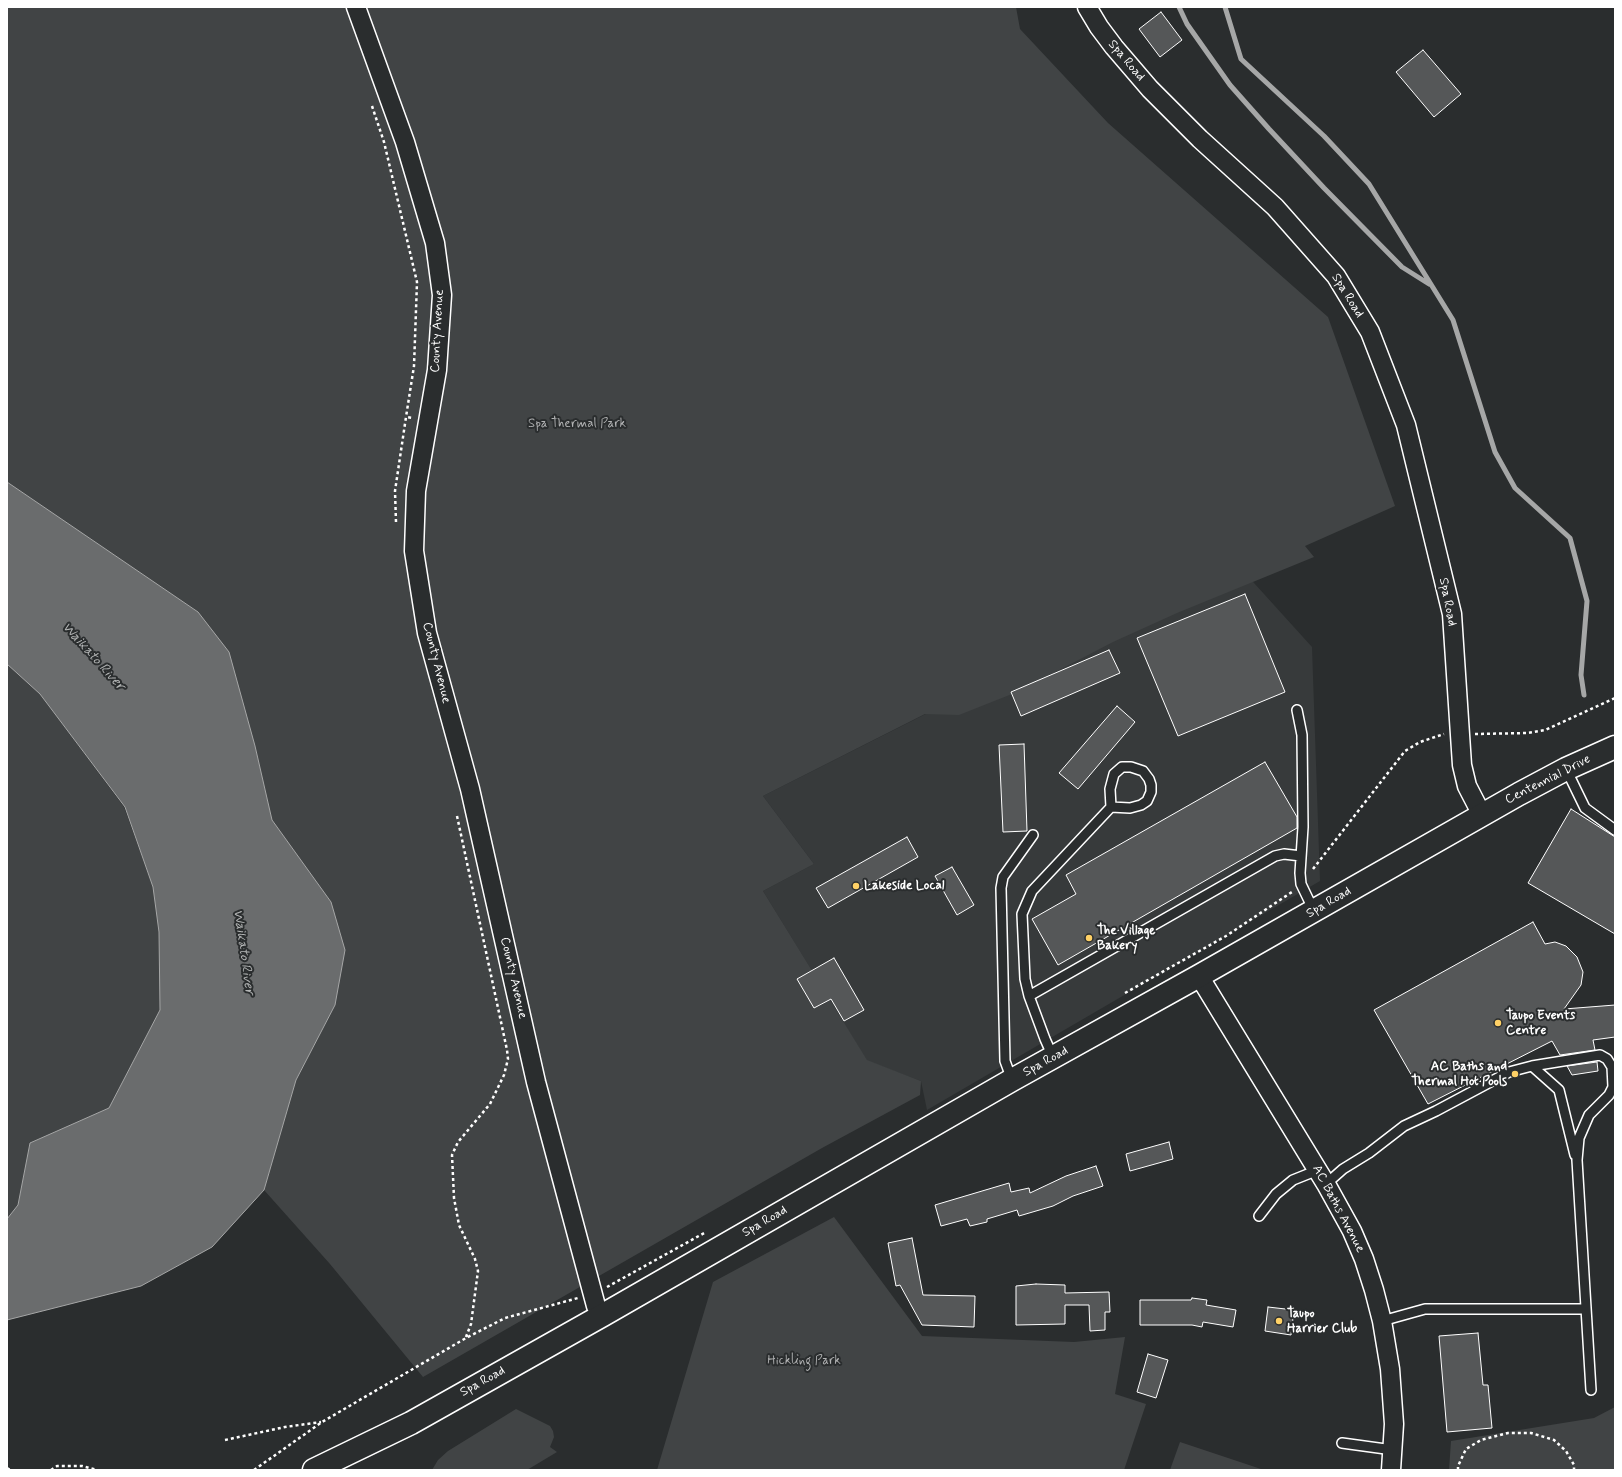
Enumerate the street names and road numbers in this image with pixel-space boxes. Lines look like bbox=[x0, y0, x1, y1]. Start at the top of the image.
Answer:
street label: Spa Road bbox=[1104, 37, 1148, 85]
street label: Spa Road bbox=[1327, 271, 1367, 321]
street label: County Avenue bbox=[428, 289, 448, 373]
street label: Spa Road bbox=[1435, 576, 1459, 628]
street label: County Avenue bbox=[418, 621, 454, 705]
street label: Centennial Drive bbox=[1503, 752, 1593, 808]
street label: Spa Road bbox=[1304, 884, 1354, 922]
street label: County Avenue bbox=[496, 936, 530, 1020]
street label: Spa Road bbox=[1021, 1043, 1071, 1081]
street label: AC Baths Avenue bbox=[1308, 1162, 1368, 1256]
street label: Spa Road bbox=[740, 1203, 790, 1241]
street label: Spa Road bbox=[458, 1363, 508, 1401]

